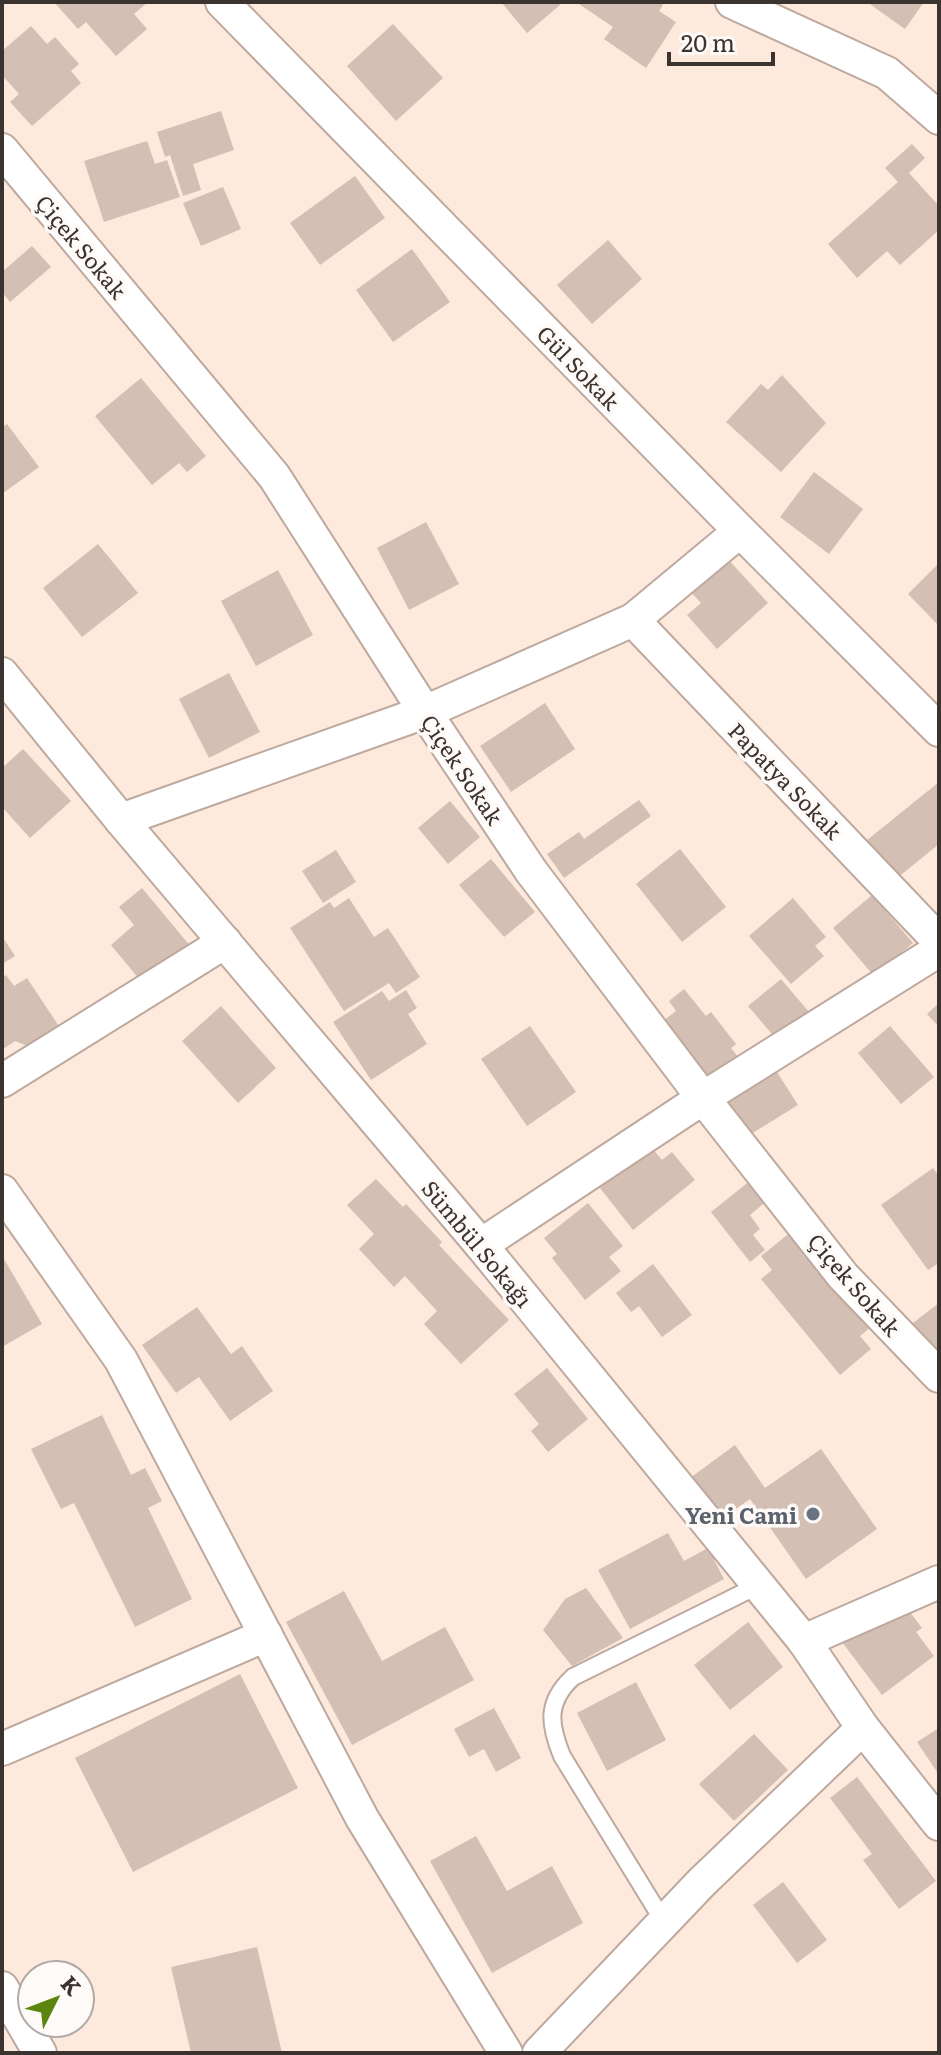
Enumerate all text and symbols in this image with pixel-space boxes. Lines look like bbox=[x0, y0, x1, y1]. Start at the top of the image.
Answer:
scale bar bbox=[669, 16, 773, 66]
text: 20 m bbox=[681, 24, 735, 59]
street label: Çiçek Sokak bbox=[29, 187, 136, 306]
street label: Gül Sokak bbox=[530, 317, 628, 417]
street label: Çiçek Sokak bbox=[414, 707, 512, 831]
street label: Papatya Sokak bbox=[722, 714, 851, 846]
street label: Sümbül Sokağı bbox=[415, 1172, 541, 1314]
street label: Çiçek Sokak bbox=[801, 1225, 909, 1343]
place label: Yeni Cami bbox=[685, 1498, 797, 1531]
marker: Yeni Cami bbox=[804, 1505, 822, 1523]
north arrow bbox=[16, 1959, 96, 2039]
text: K bbox=[54, 1967, 91, 2003]

